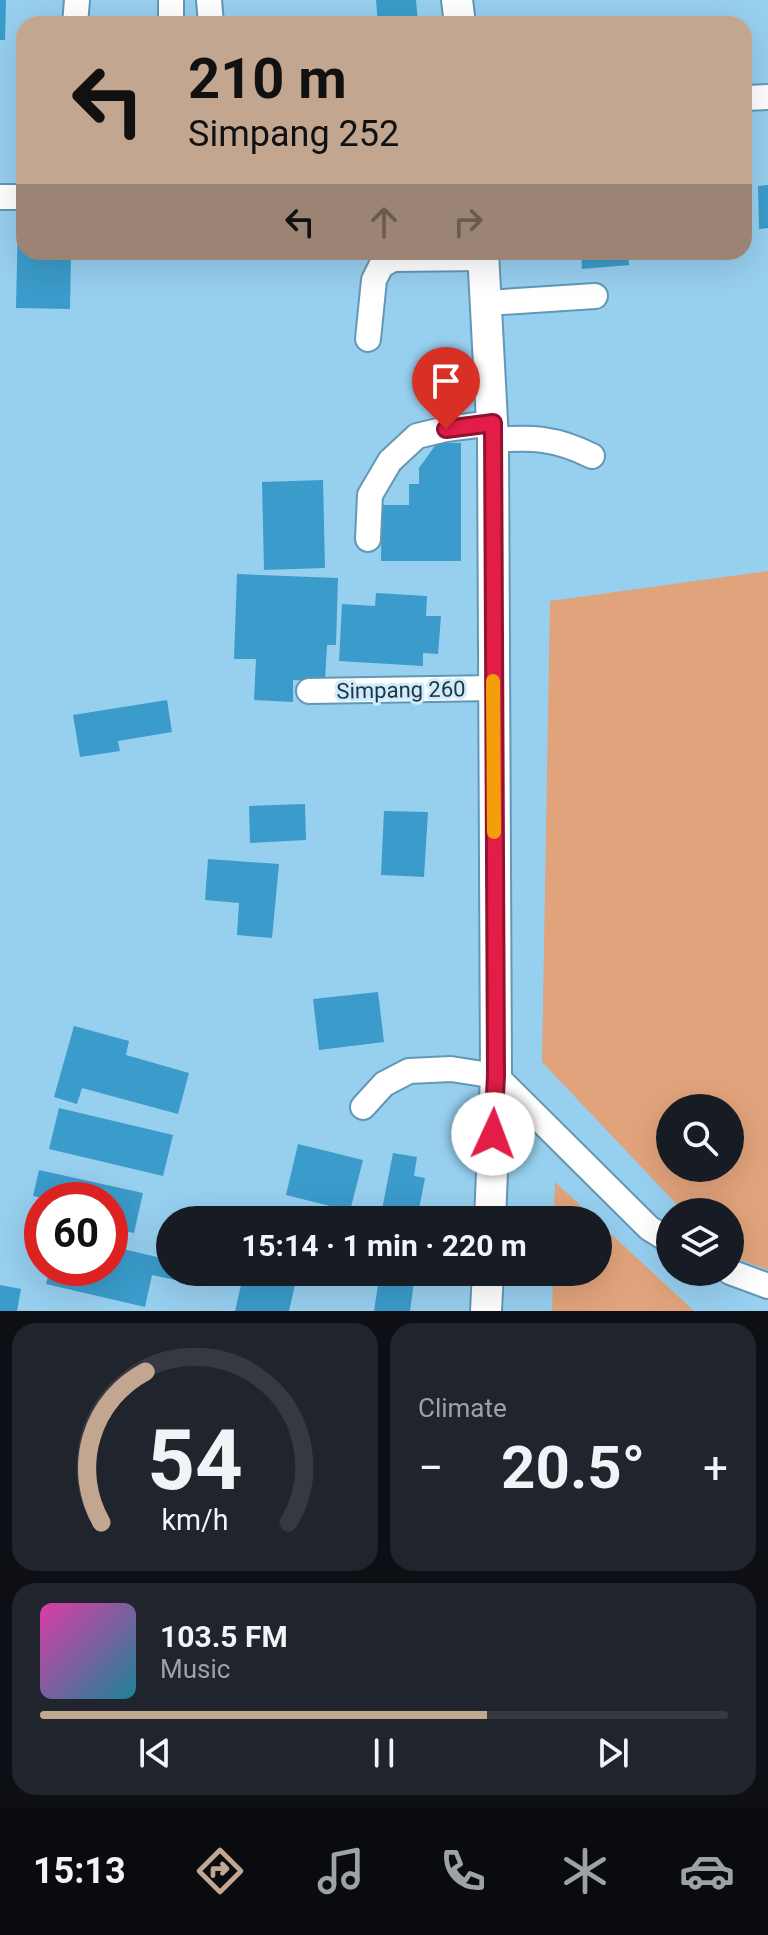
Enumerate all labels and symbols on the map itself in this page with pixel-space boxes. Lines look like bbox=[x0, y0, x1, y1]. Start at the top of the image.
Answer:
pin bbox=[412, 347, 480, 429]
street label: Simpang 260 bbox=[336, 676, 466, 704]
position arrow bbox=[451, 1092, 535, 1176]
speed limit sign: 60 bbox=[24, 1182, 128, 1286]

